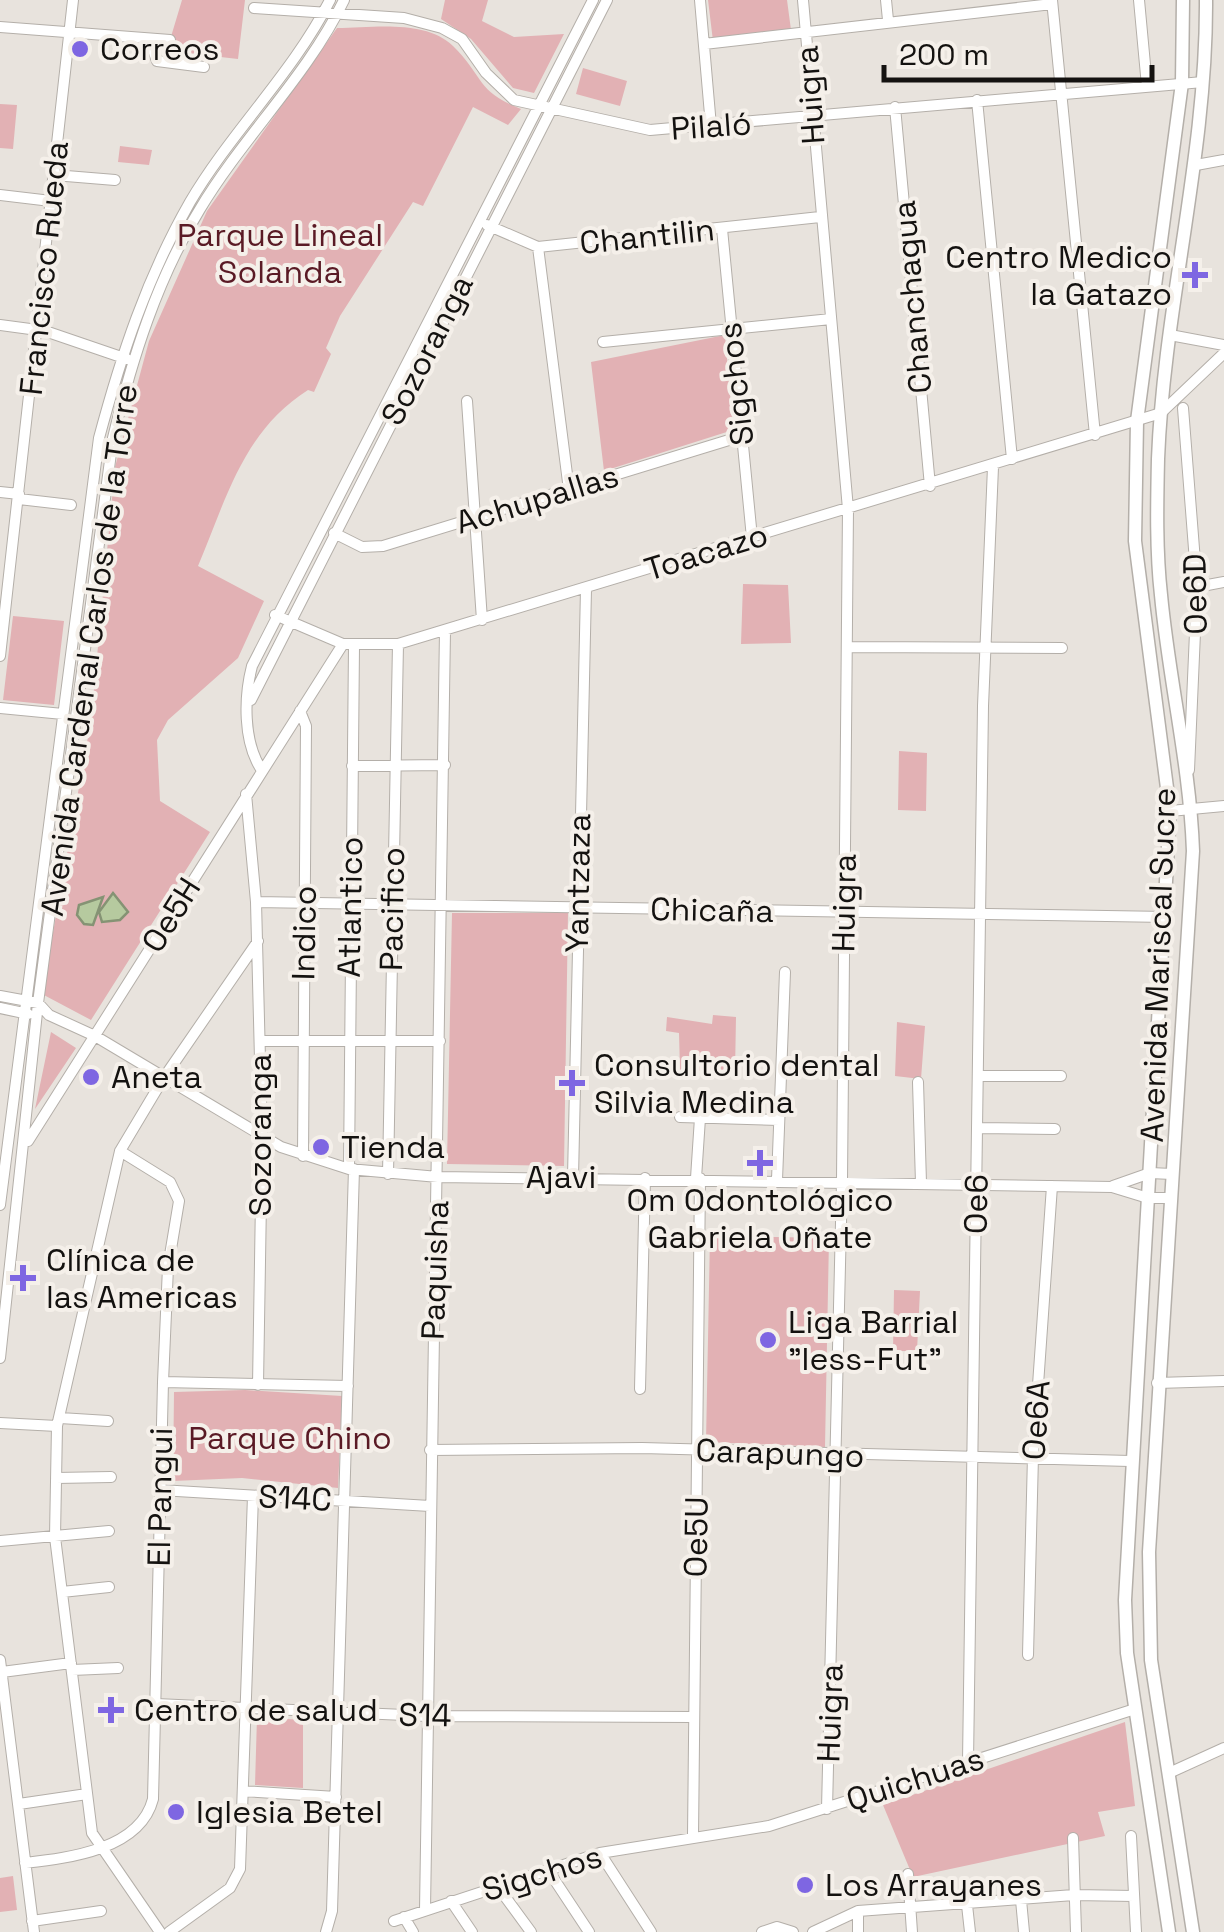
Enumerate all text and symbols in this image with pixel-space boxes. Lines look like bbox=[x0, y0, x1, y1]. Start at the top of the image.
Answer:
scale bar bbox=[884, 20, 1152, 82]
place label: Correos bbox=[100, 29, 219, 69]
text: 200 m bbox=[899, 35, 989, 74]
marker: Correos bbox=[69, 38, 91, 60]
street label: Huigra bbox=[787, 44, 833, 146]
street label: Pilaló bbox=[669, 103, 753, 149]
street label: Francisco Rueda bbox=[11, 139, 77, 397]
street label: Chanchagua bbox=[884, 199, 940, 395]
street label: Chantilin bbox=[577, 209, 717, 263]
park label: Parque Lineal Solanda bbox=[177, 215, 383, 292]
place label: Centro Medico la Gatazo bbox=[945, 237, 1172, 314]
marker: Centro Medico la Gatazo bbox=[1182, 262, 1208, 288]
street label: Sozoranga bbox=[372, 268, 482, 432]
street label: Sigchos bbox=[710, 321, 762, 447]
street label: Avenida Cardenal Carlos de la Torre bbox=[32, 381, 146, 919]
street label: Achupallas bbox=[451, 455, 623, 543]
street label: Toacazo bbox=[640, 514, 772, 590]
street label: Oe6D bbox=[1174, 553, 1216, 635]
street label: Avenida Mariscal Sucre bbox=[1132, 787, 1184, 1143]
street label: Yantzaza bbox=[557, 813, 599, 953]
street label: Atlantico bbox=[329, 836, 371, 978]
street label: Pacifico bbox=[371, 847, 413, 971]
street label: Huigra bbox=[823, 853, 865, 953]
street label: Oe5H bbox=[133, 870, 209, 960]
street label: Indico bbox=[283, 885, 325, 981]
street label: Chicaña bbox=[650, 889, 774, 931]
place label: Consultorio dental Silvia Medina bbox=[594, 1045, 880, 1122]
street label: Sozoranga bbox=[240, 1053, 280, 1217]
place label: Aneta bbox=[111, 1057, 202, 1097]
marker: Aneta bbox=[80, 1066, 102, 1088]
marker: Consultorio dental Silvia Medina bbox=[559, 1070, 585, 1096]
place label: Tienda bbox=[341, 1127, 445, 1167]
marker: Tienda bbox=[310, 1136, 332, 1158]
marker: Om Odontológico Gabriela Oñate bbox=[747, 1150, 773, 1176]
street label: Ajavi bbox=[526, 1157, 596, 1197]
street label: Oe6 bbox=[955, 1174, 997, 1234]
place label: Om Odontológico Gabriela Oñate bbox=[627, 1180, 893, 1257]
street label: Paquisha bbox=[413, 1199, 457, 1341]
place label: Clínica de las Americas bbox=[46, 1240, 238, 1317]
marker: Clínica de las Americas bbox=[10, 1265, 36, 1291]
place label: Liga Barrial "Iess-Fut" bbox=[788, 1302, 958, 1379]
marker: Liga Barrial "Iess-Fut" bbox=[757, 1329, 779, 1351]
street label: Oe6A bbox=[1013, 1379, 1059, 1461]
park label: Parque Chino bbox=[188, 1418, 392, 1458]
street label: El Pangui bbox=[139, 1427, 181, 1567]
street label: Carapungo bbox=[695, 1430, 865, 1476]
street label: S14C bbox=[257, 1476, 333, 1520]
street label: Oe5U bbox=[675, 1496, 717, 1578]
street label: Huigra bbox=[808, 1663, 852, 1763]
place label: Centro de salud bbox=[134, 1690, 378, 1730]
street label: S14 bbox=[398, 1695, 452, 1735]
marker: Centro de salud bbox=[98, 1697, 124, 1723]
street label: Quichuas bbox=[841, 1738, 989, 1820]
place label: Iglesia Betel bbox=[196, 1792, 383, 1832]
marker: Iglesia Betel bbox=[165, 1801, 187, 1823]
street label: Sigchos bbox=[477, 1836, 607, 1910]
place label: Los Arrayanes bbox=[825, 1865, 1042, 1905]
marker: Los Arrayanes bbox=[794, 1874, 816, 1896]

